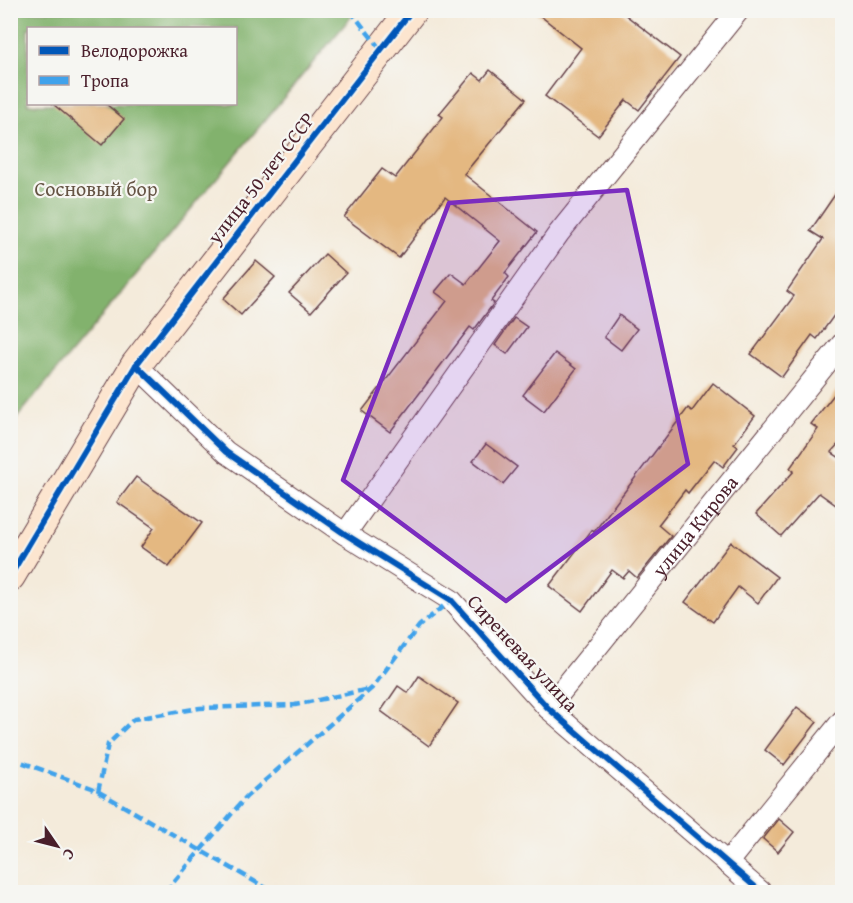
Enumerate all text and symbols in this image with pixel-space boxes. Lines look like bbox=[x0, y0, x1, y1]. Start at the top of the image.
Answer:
legend bbox=[27, 27, 237, 105]
text: Велодорожка bbox=[81, 37, 188, 64]
text: Тропа bbox=[81, 67, 129, 94]
street label: улица 50 лет СССР bbox=[199, 106, 321, 250]
park label: Сосновый бор bbox=[34, 174, 158, 203]
street label: улица Кирова bbox=[644, 468, 745, 583]
street label: Сиреневая улица bbox=[461, 587, 586, 718]
north arrow bbox=[27, 816, 87, 876]
text: С bbox=[57, 844, 82, 865]

